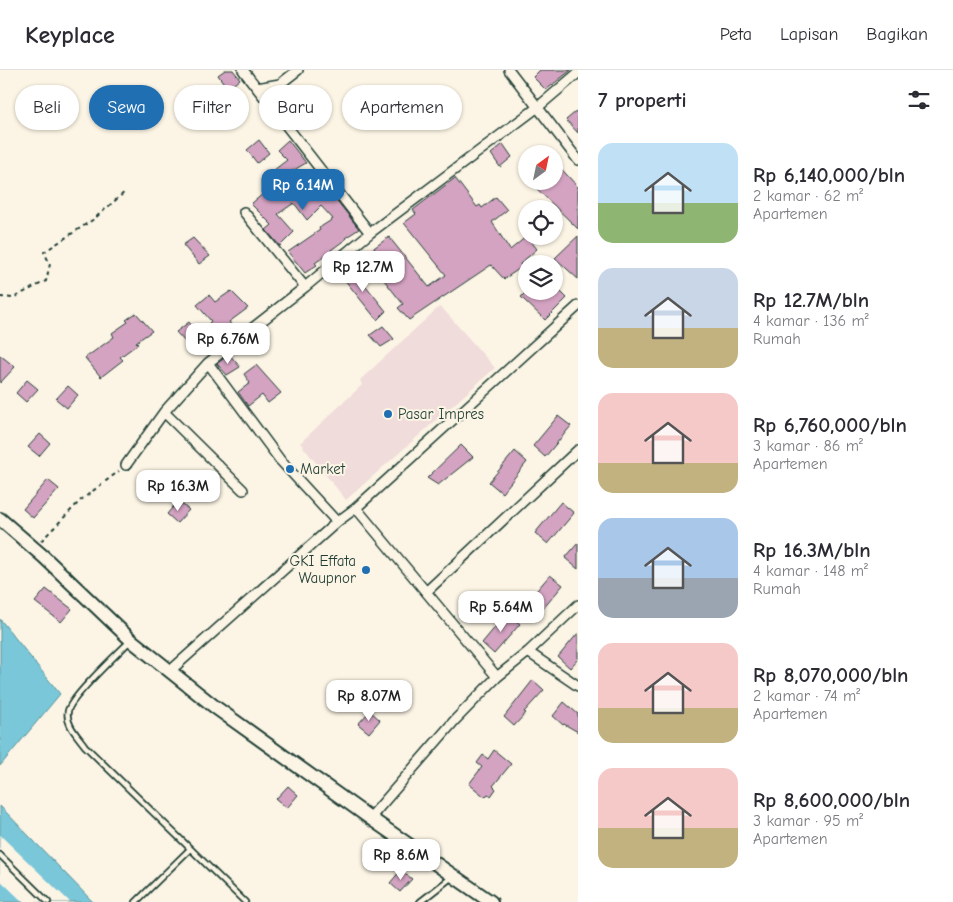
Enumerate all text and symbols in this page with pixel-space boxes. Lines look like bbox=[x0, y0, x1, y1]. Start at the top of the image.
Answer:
text: Keyplace bbox=[25, 21, 115, 49]
text: Peta bbox=[720, 24, 752, 45]
text: Lapisan bbox=[780, 24, 838, 45]
text: Bagikan bbox=[866, 24, 928, 45]
chip: Beli bbox=[15, 85, 79, 130]
chip: Sewa bbox=[89, 85, 164, 130]
chip: Filter bbox=[174, 85, 249, 130]
chip: Baru bbox=[259, 85, 332, 130]
chip: Apartemen bbox=[342, 85, 462, 130]
icon: filters bbox=[905, 86, 933, 114]
text: 7 properti bbox=[598, 88, 687, 112]
north arrow bbox=[518, 145, 562, 190]
map controls bbox=[518, 145, 563, 300]
icon: home bbox=[638, 163, 698, 223]
text: Rp 6,140,000/bln bbox=[753, 163, 905, 187]
pin: Rp 6.14M bbox=[251, 168, 355, 211]
text: Rp 6.14M bbox=[272, 176, 334, 194]
text: 2 kamar · 62 m² bbox=[753, 187, 863, 205]
button: locate bbox=[518, 200, 563, 245]
text: Apartemen bbox=[753, 205, 828, 223]
pin: Rp 12.7M bbox=[311, 250, 415, 293]
button: layers bbox=[518, 255, 563, 300]
text: Rp 12.7M bbox=[333, 258, 393, 276]
icon: home bbox=[638, 288, 698, 348]
text: Rp 12.7M/bln bbox=[753, 288, 869, 312]
text: 4 kamar · 136 m² bbox=[753, 312, 869, 330]
pin: Rp 6.76M bbox=[176, 322, 280, 365]
text: Rp 6.76M bbox=[197, 330, 259, 348]
text: Rumah bbox=[753, 330, 801, 348]
place label: Pasar Impres bbox=[398, 405, 484, 423]
marker: Pasar Impres bbox=[382, 408, 394, 420]
icon: home bbox=[638, 413, 698, 473]
text: Rp 6,760,000/bln bbox=[753, 413, 907, 437]
text: 3 kamar · 86 m² bbox=[753, 437, 863, 455]
text: Apartemen bbox=[753, 455, 828, 473]
place label: Market bbox=[300, 460, 346, 478]
marker: Market bbox=[284, 463, 296, 475]
pin: Rp 16.3M bbox=[126, 470, 230, 512]
text: Rp 16.3M bbox=[147, 477, 209, 495]
icon: home bbox=[638, 538, 698, 598]
text: Rp 16.3M/bln bbox=[753, 538, 871, 562]
place label: GKI Effata Waupnor bbox=[289, 552, 356, 587]
text: 4 kamar · 148 m² bbox=[753, 562, 868, 580]
marker: GKI Effata Waupnor bbox=[360, 564, 372, 576]
text: Rumah bbox=[753, 580, 801, 598]
pin: Rp 5.64M bbox=[449, 590, 553, 633]
text: Rp 5.64M bbox=[469, 598, 533, 616]
icon: home bbox=[638, 663, 698, 723]
text: Rp 8,070,000/bln bbox=[753, 663, 909, 687]
pin: Rp 8.07M bbox=[317, 680, 421, 722]
text: Rp 8.07M bbox=[337, 687, 401, 705]
text: 2 kamar · 74 m² bbox=[753, 687, 860, 705]
text: Apartemen bbox=[753, 705, 828, 723]
icon: home bbox=[638, 788, 698, 848]
text: Rp 8,600,000/bln bbox=[753, 788, 910, 812]
text: 3 kamar · 95 m² bbox=[753, 812, 863, 830]
text: Apartemen bbox=[753, 830, 828, 848]
pin: Rp 8.6M bbox=[355, 838, 447, 881]
text: Rp 8.6M bbox=[373, 846, 429, 864]

